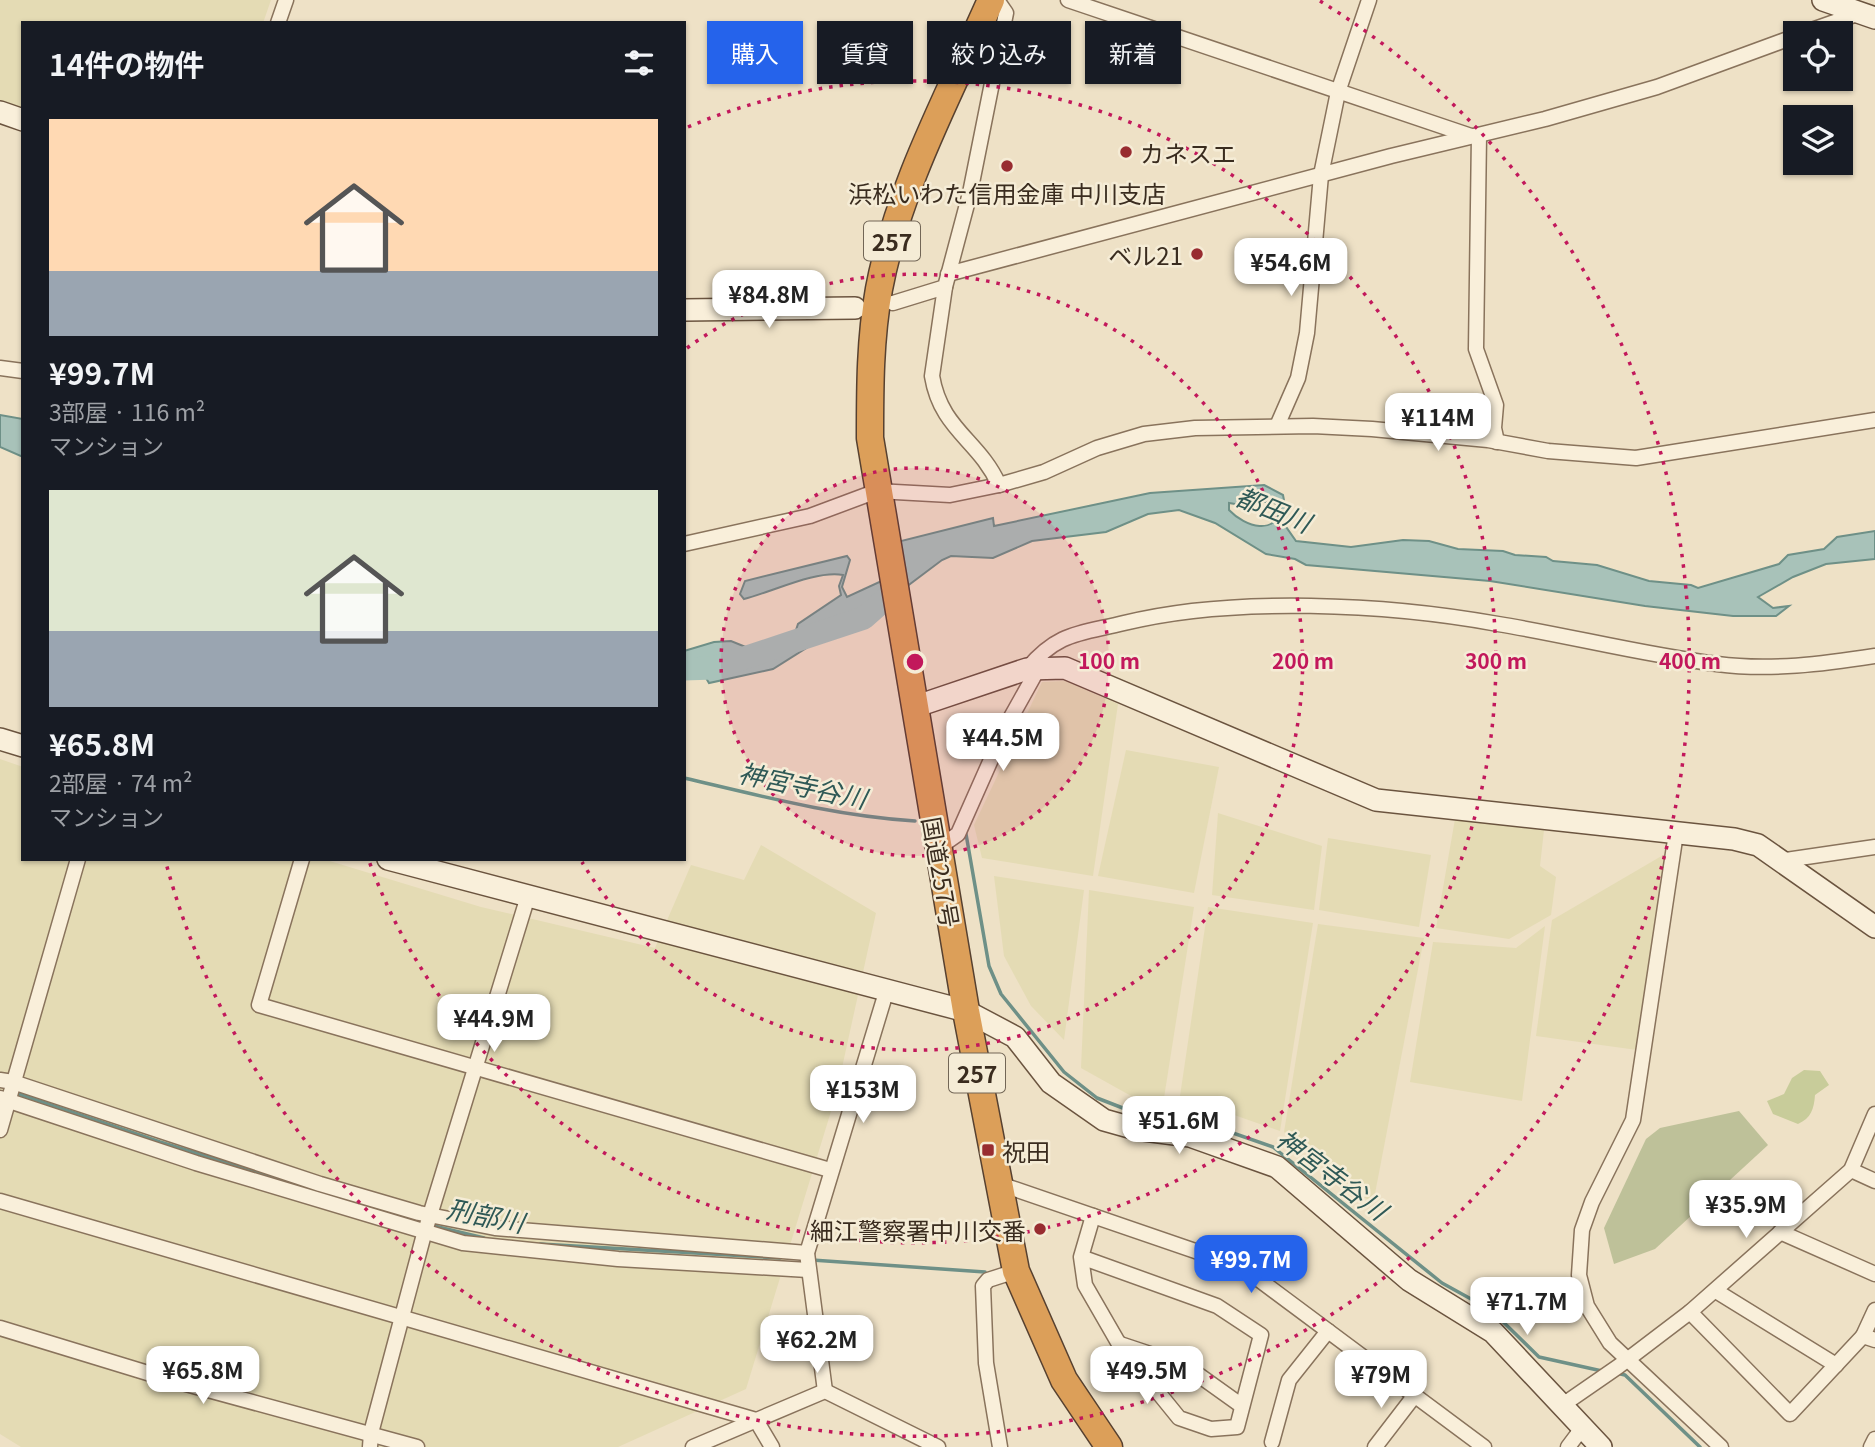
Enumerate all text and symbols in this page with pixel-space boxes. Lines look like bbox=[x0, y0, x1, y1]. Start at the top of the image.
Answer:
chip: 購入 bbox=[707, 21, 803, 84]
chip: 賃貸 bbox=[817, 21, 913, 84]
chip: 絞り込み bbox=[927, 21, 1071, 84]
chip: 新着 bbox=[1085, 21, 1181, 84]
map controls bbox=[1783, 21, 1853, 175]
button: locate bbox=[1783, 21, 1853, 91]
text: 14件の物件 bbox=[49, 41, 204, 85]
icon: filters bbox=[620, 44, 658, 82]
button: layers bbox=[1783, 105, 1853, 175]
place label: カネスエ bbox=[1140, 135, 1236, 170]
marker: カネスエ bbox=[1118, 144, 1134, 160]
marker: 浜松いわた信用金庫 中川支店 bbox=[999, 158, 1015, 174]
icon: home bbox=[291, 165, 417, 291]
place label: 浜松いわた信用金庫 中川支店 bbox=[848, 175, 1166, 210]
road number: 257 bbox=[864, 222, 920, 260]
place label: ベル21 bbox=[1108, 237, 1183, 272]
pin: ¥54.6M bbox=[1234, 238, 1348, 298]
text: ¥54.6M bbox=[1250, 244, 1332, 278]
marker: ベル21 bbox=[1189, 246, 1205, 262]
pin: ¥84.8M bbox=[712, 270, 826, 330]
text: ¥84.8M bbox=[728, 276, 810, 310]
text: ¥99.7M bbox=[49, 350, 155, 394]
pin: ¥114M bbox=[1389, 393, 1487, 453]
text: 3部屋 · 116 m² bbox=[49, 394, 205, 428]
text: ¥114M bbox=[1401, 399, 1475, 433]
text: マンション bbox=[49, 428, 164, 462]
water label: 都田川 bbox=[1231, 476, 1320, 541]
icon: home bbox=[291, 536, 417, 662]
text: 100 m bbox=[1078, 645, 1140, 675]
text: 200 m bbox=[1272, 645, 1334, 675]
text: 300 m bbox=[1465, 645, 1527, 675]
text: 400 m bbox=[1659, 645, 1721, 675]
centre of rings bbox=[903, 650, 927, 674]
pin: ¥44.5M bbox=[946, 714, 1060, 773]
text: ¥44.5M bbox=[962, 719, 1044, 753]
text: ¥65.8M bbox=[49, 721, 155, 765]
water label: 神宮寺谷川 bbox=[736, 752, 873, 816]
text: 2部屋 · 74 m² bbox=[49, 765, 192, 799]
text: マンション bbox=[49, 799, 164, 833]
street label: 国道257号 bbox=[915, 814, 969, 930]
pin: ¥44.9M bbox=[437, 995, 551, 1054]
text: ¥44.9M bbox=[453, 1000, 535, 1034]
road number: 257 bbox=[949, 1054, 1005, 1092]
pin: ¥153M bbox=[814, 1066, 912, 1125]
text: ¥153M bbox=[826, 1071, 900, 1105]
pin: ¥51.6M bbox=[1122, 1096, 1236, 1156]
text: ¥51.6M bbox=[1138, 1102, 1220, 1136]
water label: 神宮寺谷川 bbox=[1270, 1119, 1398, 1229]
place label: 祝田 bbox=[1002, 1133, 1050, 1168]
marker: 祝田 bbox=[980, 1142, 996, 1158]
pin: ¥35.9M bbox=[1689, 1180, 1803, 1240]
text: ¥35.9M bbox=[1705, 1186, 1787, 1220]
water label: 刑部川 bbox=[444, 1188, 531, 1240]
place label: 細江警察署中川交番 bbox=[810, 1212, 1026, 1247]
marker: 細江警察署中川交番 bbox=[1032, 1221, 1048, 1237]
pin: ¥99.7M bbox=[1194, 1236, 1308, 1295]
text: ¥99.7M bbox=[1210, 1241, 1292, 1275]
pin: ¥71.7M bbox=[1470, 1278, 1584, 1337]
text: ¥71.7M bbox=[1486, 1283, 1568, 1317]
pin: ¥62.2M bbox=[760, 1316, 874, 1375]
text: ¥62.2M bbox=[776, 1321, 858, 1355]
pin: ¥65.8M bbox=[146, 1346, 260, 1406]
pin: ¥49.5M bbox=[1090, 1346, 1204, 1406]
pin: ¥79M bbox=[1340, 1350, 1422, 1410]
text: ¥65.8M bbox=[162, 1352, 244, 1386]
text: ¥49.5M bbox=[1106, 1352, 1188, 1386]
text: ¥79M bbox=[1351, 1356, 1411, 1390]

